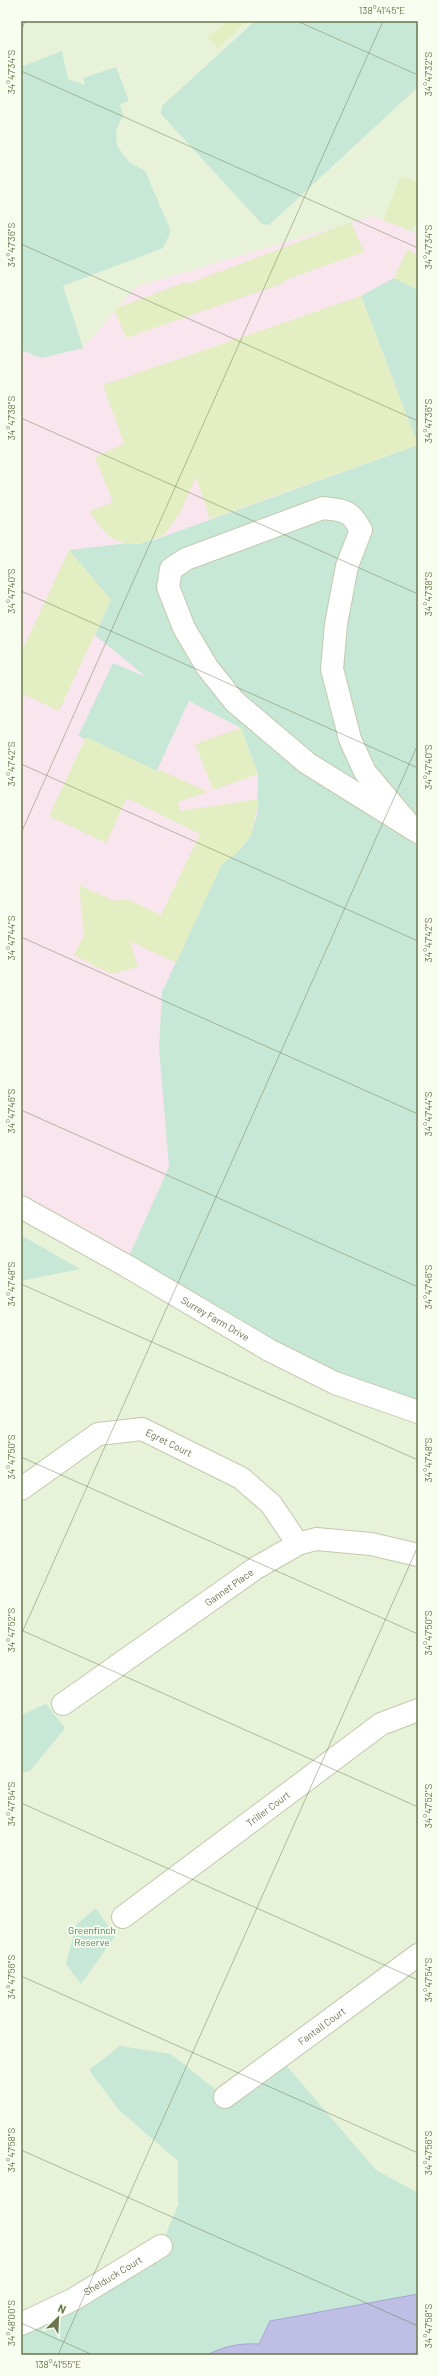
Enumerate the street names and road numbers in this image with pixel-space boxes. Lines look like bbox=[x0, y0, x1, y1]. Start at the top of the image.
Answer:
street label: Surrey Farm Drive bbox=[179, 1294, 252, 1343]
street label: Egret Court bbox=[144, 1426, 194, 1459]
street label: Gannet Place bbox=[202, 1566, 256, 1608]
street label: Triller Court bbox=[244, 1788, 292, 1829]
street label: Fantail Court bbox=[296, 2004, 348, 2047]
street label: Shelduck Court bbox=[81, 2253, 144, 2298]

